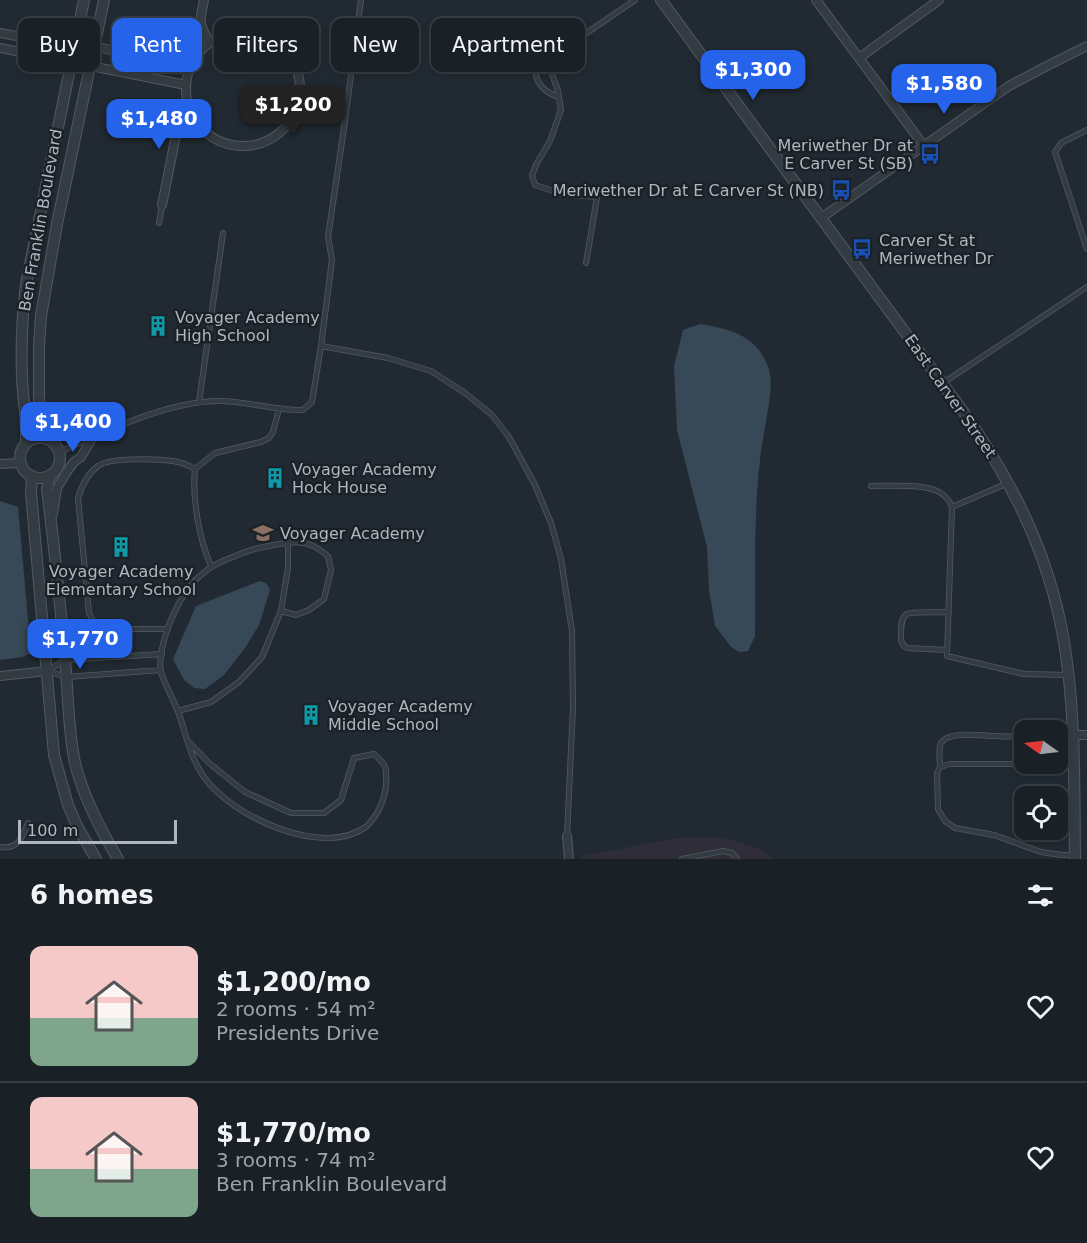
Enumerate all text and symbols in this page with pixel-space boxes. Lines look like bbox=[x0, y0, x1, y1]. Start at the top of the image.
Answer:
chip: Buy bbox=[18, 18, 100, 72]
chip: Rent bbox=[112, 18, 202, 72]
chip: Filters bbox=[214, 18, 319, 72]
chip: New bbox=[331, 18, 419, 72]
chip: Apartment bbox=[431, 18, 585, 72]
pin: $1,300 bbox=[704, 50, 802, 101]
text: $1,300 bbox=[714, 57, 792, 81]
pin: $1,580 bbox=[895, 64, 993, 115]
text: $1,580 bbox=[905, 71, 983, 95]
pin: $1,200 bbox=[244, 85, 342, 136]
text: $1,200 bbox=[254, 92, 332, 116]
pin: $1,480 bbox=[110, 99, 208, 150]
text: $1,480 bbox=[120, 106, 198, 130]
street label: Ben Franklin Boulevard bbox=[15, 127, 66, 313]
place label: Meriwether Dr at E Carver St (SB) bbox=[777, 136, 913, 173]
bus stop icon: Meriwether Dr at E Carver St (SB) bbox=[918, 142, 942, 166]
bus stop icon: Meriwether Dr at E Carver St (NB) bbox=[829, 178, 853, 202]
place label: Meriwether Dr at E Carver St (NB) bbox=[553, 181, 824, 200]
place label: Carver St at Meriwether Dr bbox=[879, 231, 994, 268]
bus stop icon: Carver St at Meriwether Dr bbox=[850, 237, 874, 261]
place label: Voyager Academy High School bbox=[175, 308, 320, 345]
building icon: Voyager Academy High School bbox=[146, 314, 170, 338]
street label: East Carver Street bbox=[901, 331, 1000, 462]
pin: $1,400 bbox=[24, 402, 122, 453]
text: $1,400 bbox=[34, 409, 112, 433]
place label: Voyager Academy Hock House bbox=[292, 460, 437, 497]
building icon: Voyager Academy Hock House bbox=[263, 466, 287, 490]
school or university icon: Voyager Academy bbox=[251, 521, 275, 545]
place label: Voyager Academy bbox=[280, 524, 425, 543]
building icon: Voyager Academy Elementary School bbox=[109, 535, 133, 559]
place label: Voyager Academy Elementary School bbox=[46, 562, 196, 599]
pin: $1,770 bbox=[31, 619, 129, 670]
text: $1,770 bbox=[41, 626, 119, 650]
place label: Voyager Academy Middle School bbox=[328, 697, 473, 734]
building icon: Voyager Academy Middle School bbox=[299, 703, 323, 727]
north arrow bbox=[1014, 720, 1068, 774]
map controls bbox=[1014, 720, 1068, 840]
button: locate bbox=[1014, 786, 1068, 840]
scale bar bbox=[18, 817, 177, 844]
text: 100 m bbox=[27, 821, 78, 840]
icon: filters bbox=[1024, 879, 1057, 912]
text: 6 homes bbox=[30, 880, 154, 910]
text: $1,200/mo bbox=[216, 967, 371, 997]
icon: home bbox=[78, 970, 150, 1042]
icon: heart bbox=[1024, 990, 1057, 1023]
text: 2 rooms · 54 m² bbox=[216, 997, 376, 1021]
text: Presidents Drive bbox=[216, 1021, 379, 1045]
text: $1,770/mo bbox=[216, 1118, 371, 1148]
icon: home bbox=[78, 1121, 150, 1193]
icon: heart bbox=[1024, 1141, 1057, 1174]
text: 3 rooms · 74 m² bbox=[216, 1148, 376, 1172]
text: Ben Franklin Boulevard bbox=[216, 1172, 447, 1196]

